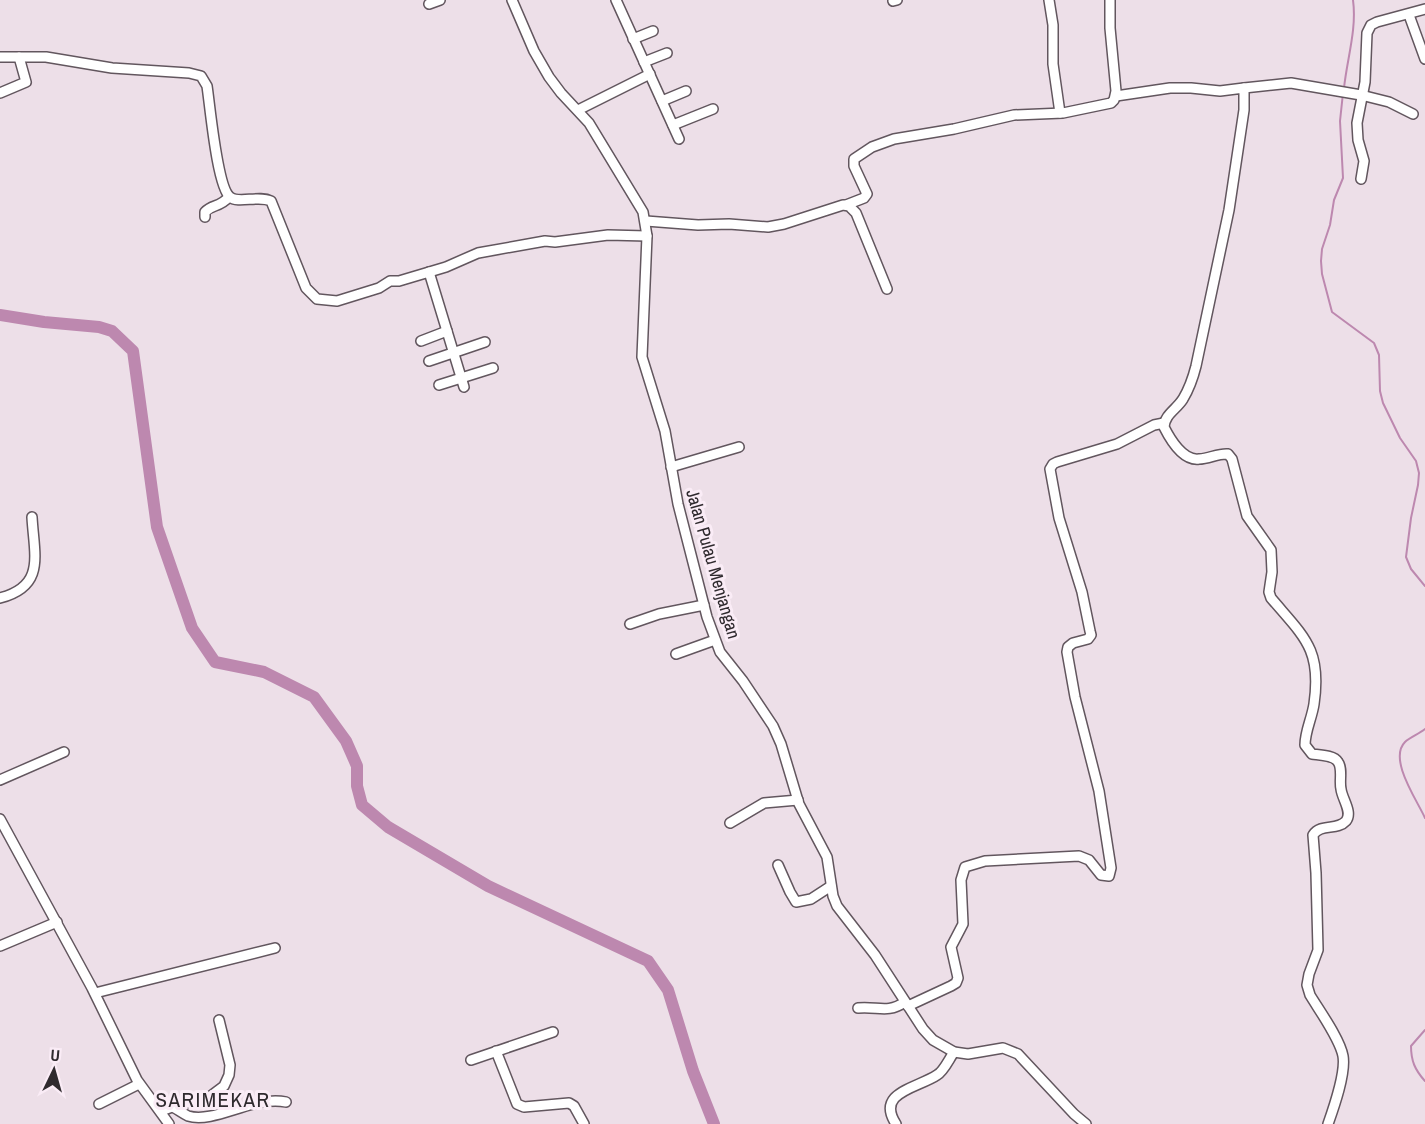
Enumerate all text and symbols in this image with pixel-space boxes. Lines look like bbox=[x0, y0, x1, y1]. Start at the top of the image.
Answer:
street label: Jalan Pulau Menjangan bbox=[680, 486, 747, 641]
north arrow bbox=[24, 1040, 84, 1100]
text: U bbox=[50, 1044, 61, 1066]
district label: SARIMEKAR bbox=[156, 1085, 270, 1114]

